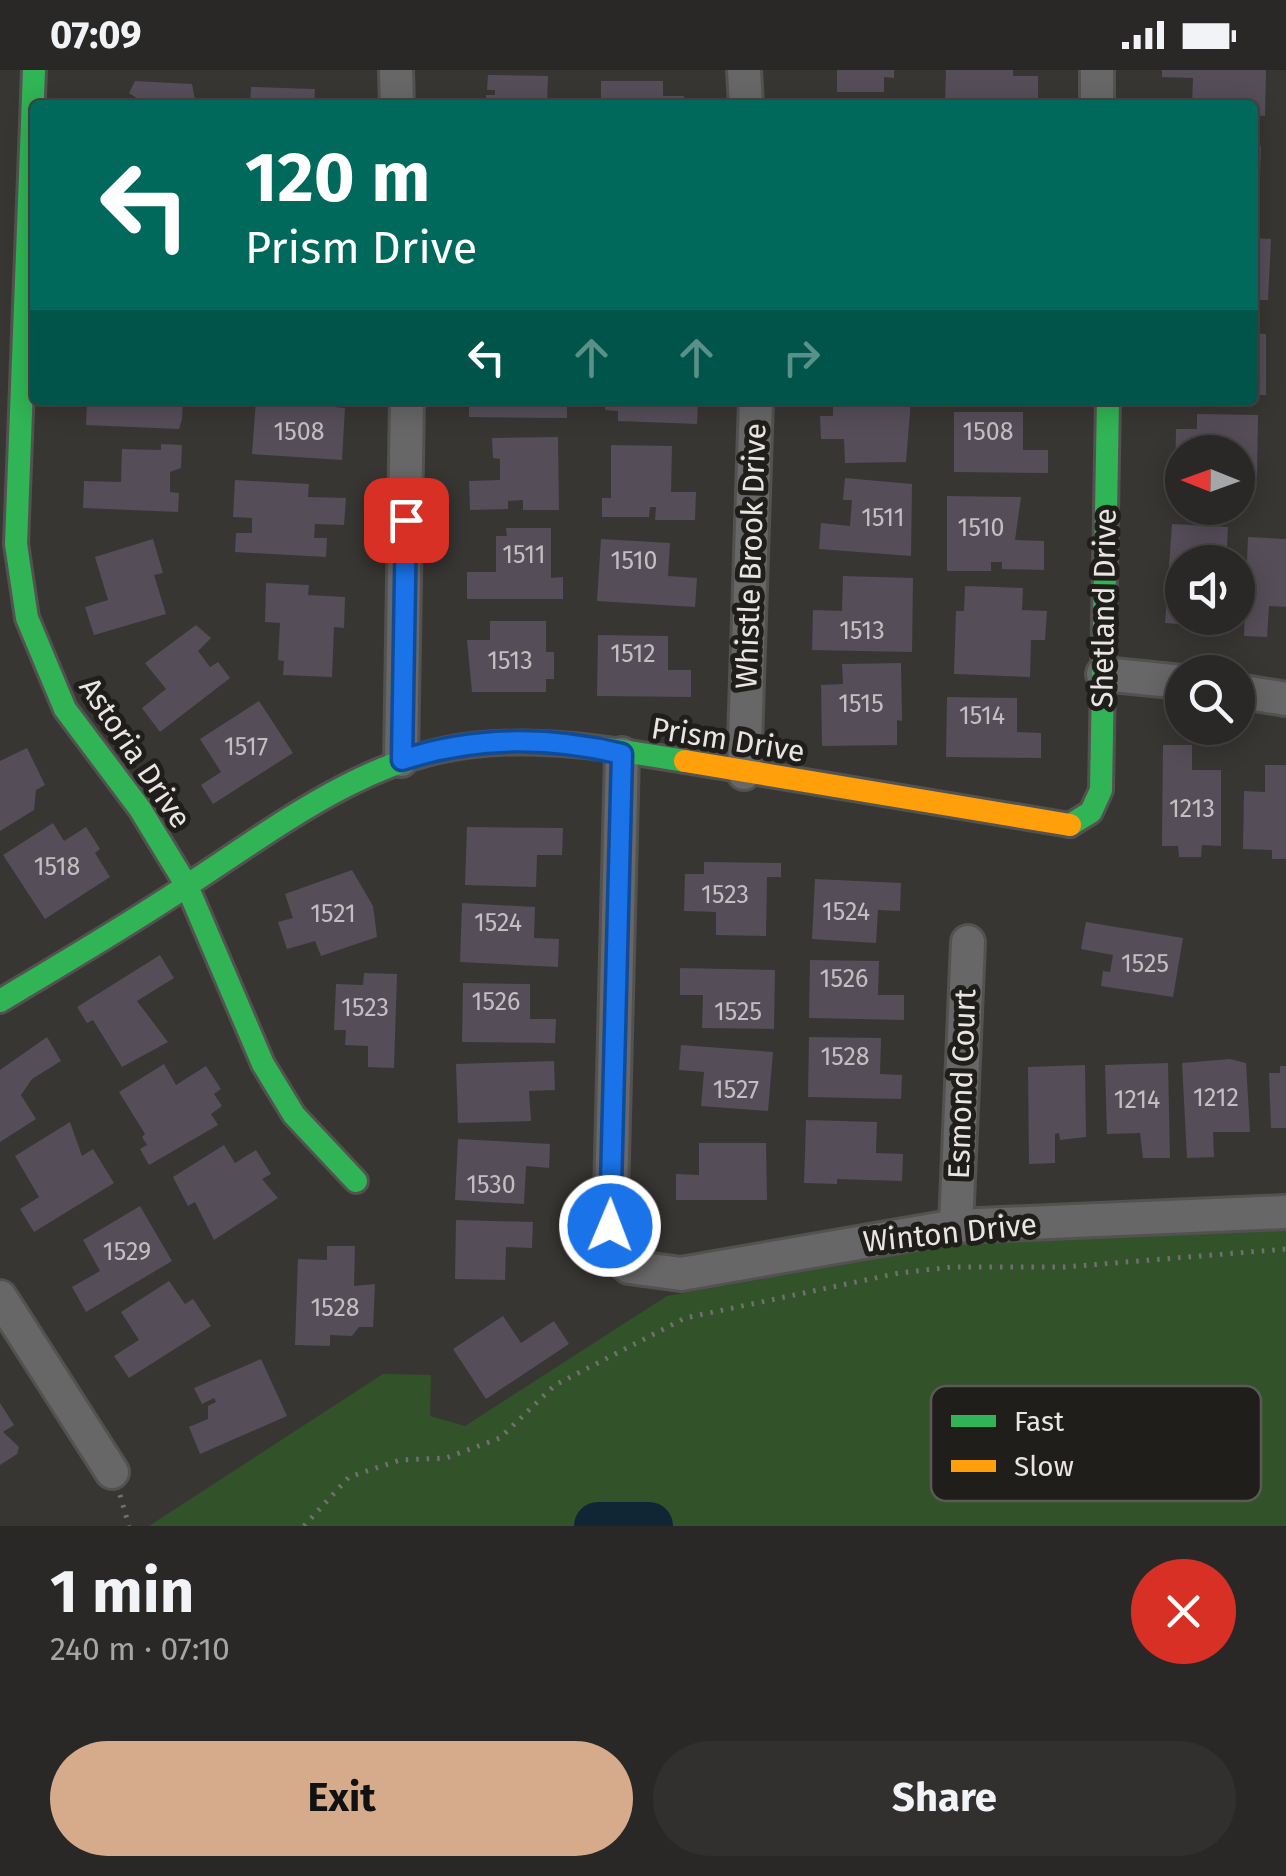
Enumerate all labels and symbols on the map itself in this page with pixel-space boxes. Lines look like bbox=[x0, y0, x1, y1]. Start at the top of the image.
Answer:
house number: 1508 bbox=[273, 417, 325, 447]
house number: 1508 bbox=[962, 417, 1014, 447]
street label: Whistle Brook Drive bbox=[728, 422, 774, 690]
north arrow bbox=[1165, 435, 1255, 525]
pin bbox=[364, 478, 449, 563]
house number: 1511 bbox=[861, 503, 905, 533]
street label: Shetland Drive bbox=[1084, 508, 1124, 708]
house number: 1510 bbox=[958, 513, 1004, 543]
house number: 1511 bbox=[502, 540, 546, 570]
house number: 1510 bbox=[611, 546, 657, 576]
house number: 1513 bbox=[839, 616, 885, 646]
house number: 1512 bbox=[610, 639, 656, 669]
house number: 1513 bbox=[487, 646, 533, 676]
street label: Astoria Drive bbox=[71, 671, 199, 835]
house number: 1515 bbox=[838, 689, 884, 719]
house number: 1514 bbox=[959, 701, 1005, 731]
street label: Prism Drive bbox=[649, 710, 807, 770]
house number: 1517 bbox=[224, 732, 268, 762]
house number: 1213 bbox=[1169, 794, 1215, 824]
house number: 1518 bbox=[34, 852, 80, 882]
house number: 1523 bbox=[701, 880, 749, 910]
house number: 1524 bbox=[822, 897, 870, 927]
house number: 1521 bbox=[310, 899, 356, 929]
house number: 1524 bbox=[474, 908, 522, 938]
house number: 1525 bbox=[1121, 949, 1169, 979]
house number: 1526 bbox=[820, 964, 868, 994]
house number: 1526 bbox=[472, 987, 520, 1017]
street label: Esmond Court bbox=[941, 988, 983, 1180]
house number: 1523 bbox=[341, 993, 389, 1023]
house number: 1525 bbox=[714, 997, 762, 1027]
house number: 1528 bbox=[820, 1042, 870, 1072]
house number: 1527 bbox=[713, 1075, 759, 1105]
house number: 1212 bbox=[1193, 1083, 1239, 1113]
house number: 1214 bbox=[1114, 1085, 1160, 1115]
house number: 1530 bbox=[466, 1170, 516, 1200]
position arrow bbox=[558, 1174, 662, 1278]
street label: Winton Drive bbox=[861, 1206, 1039, 1260]
house number: 1529 bbox=[103, 1237, 151, 1267]
house number: 1528 bbox=[310, 1293, 360, 1323]
legend bbox=[931, 1386, 1261, 1501]
text: Fast bbox=[1014, 1405, 1065, 1438]
text: Slow bbox=[1014, 1450, 1074, 1483]

